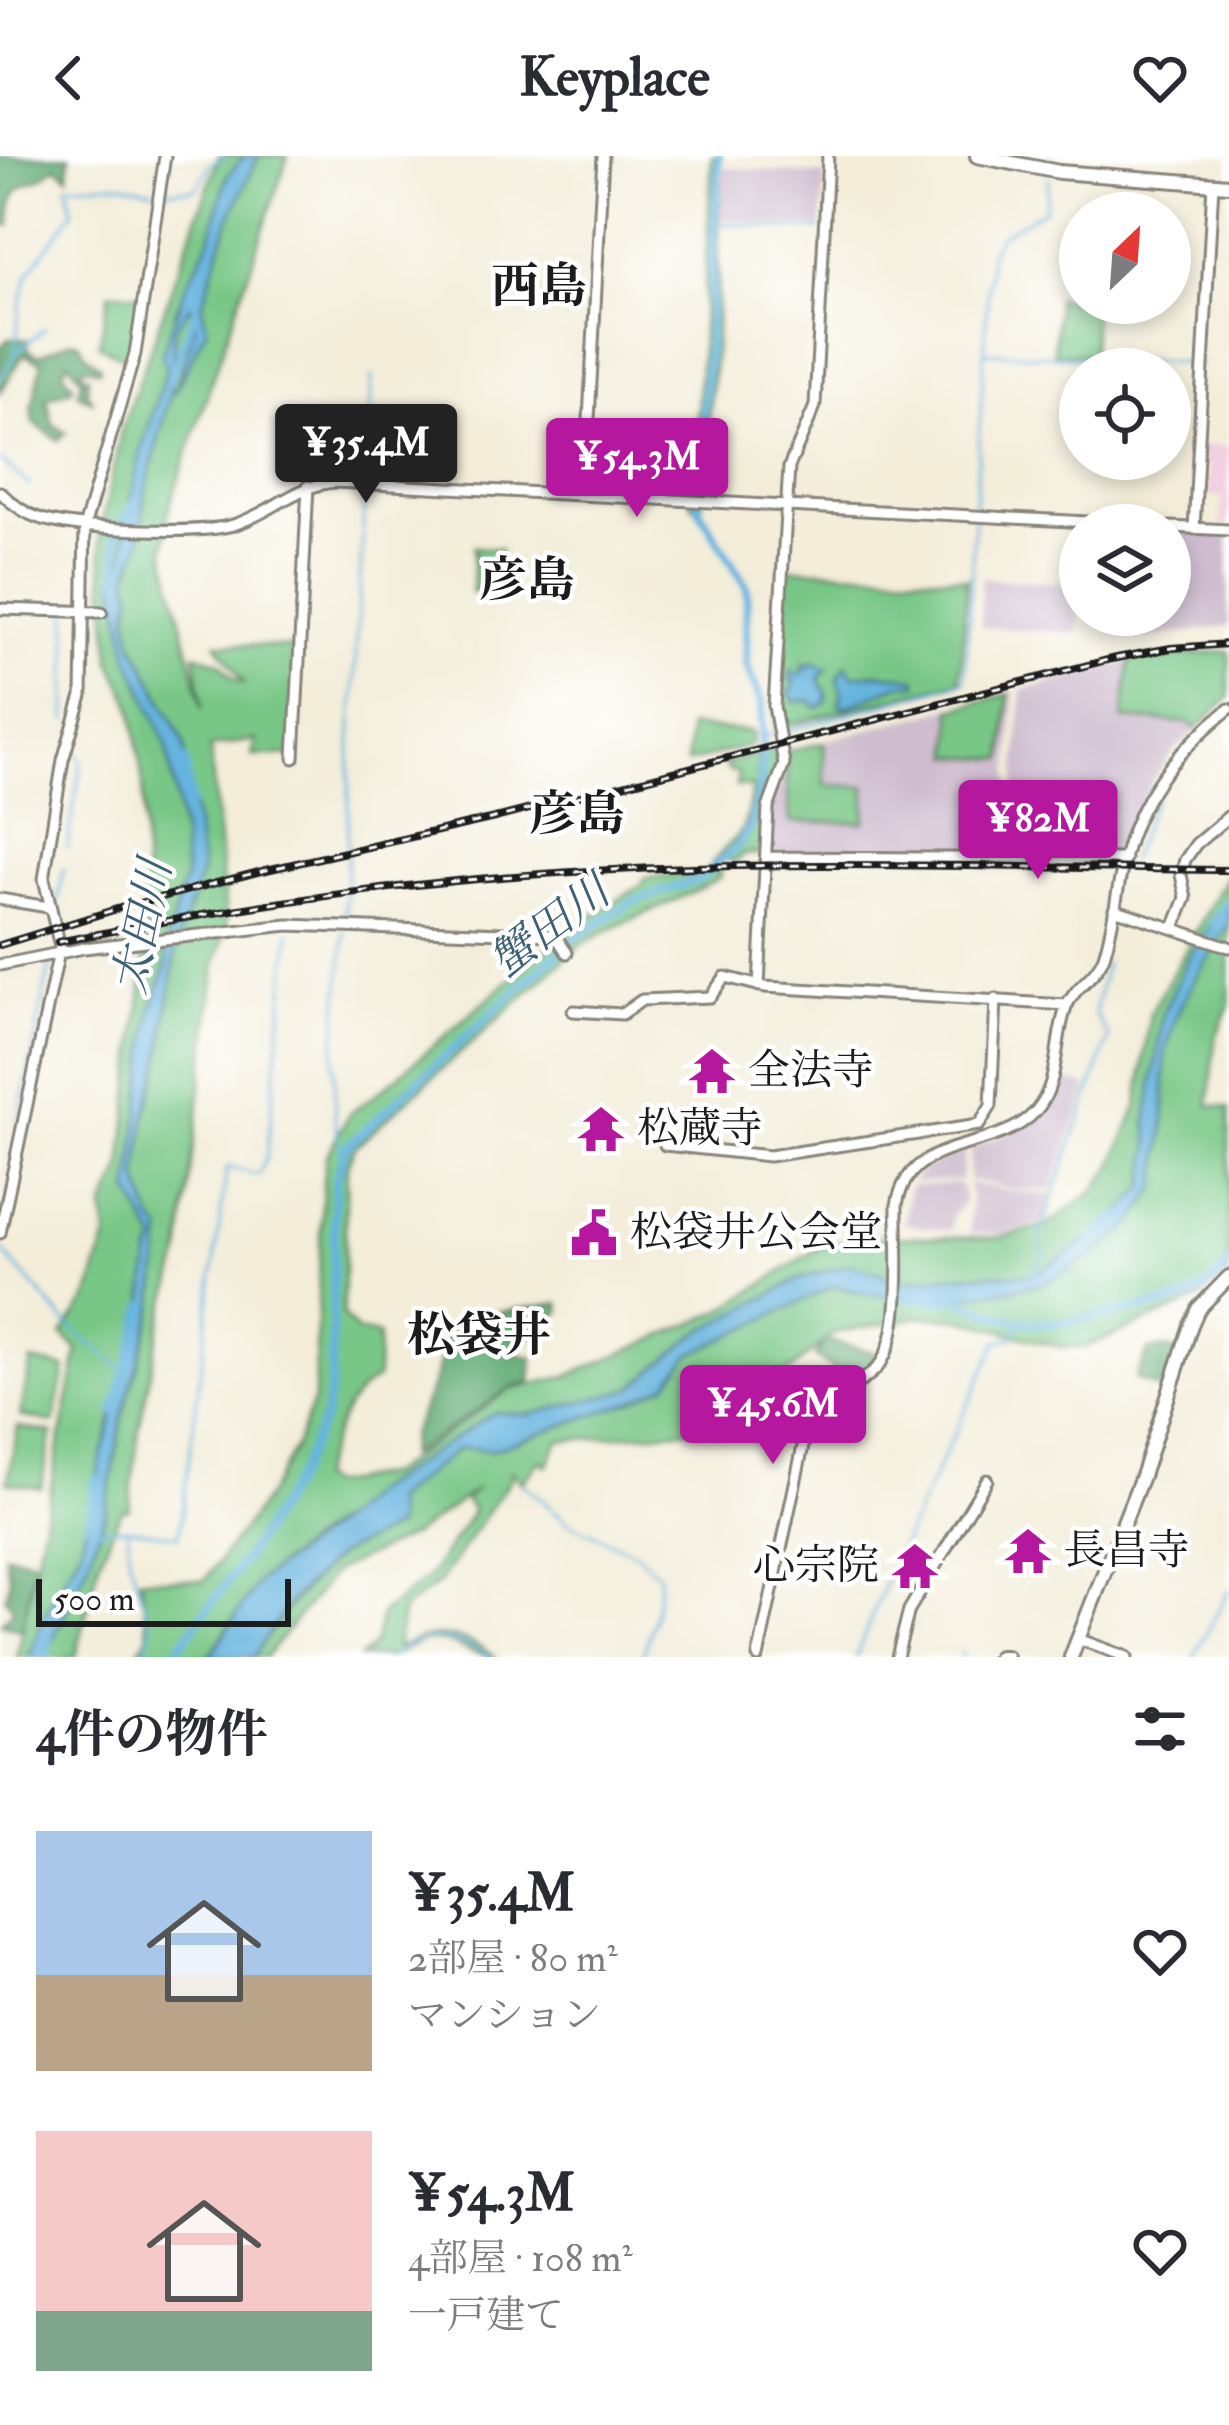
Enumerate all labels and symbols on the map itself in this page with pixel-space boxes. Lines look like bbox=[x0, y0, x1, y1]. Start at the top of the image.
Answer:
north arrow bbox=[1059, 192, 1191, 324]
district label: 西島 bbox=[491, 257, 587, 317]
pin: ¥35.4M bbox=[268, 404, 464, 506]
pin: ¥54.3M bbox=[539, 418, 735, 520]
district label: 彦島 bbox=[479, 551, 575, 611]
pin: ¥82M bbox=[967, 780, 1109, 882]
district label: 彦島 bbox=[529, 785, 625, 845]
water label: 太田川 bbox=[102, 850, 185, 999]
water label: 蟹田川 bbox=[479, 861, 625, 990]
place label: 全法寺 bbox=[748, 1045, 874, 1097]
temple icon: 全法寺 bbox=[687, 1046, 737, 1096]
place label: 松蔵寺 bbox=[637, 1103, 763, 1155]
temple icon: 松蔵寺 bbox=[576, 1104, 626, 1154]
place label: 松袋井公会堂 bbox=[630, 1207, 882, 1259]
public building icon: 松袋井公会堂 bbox=[569, 1208, 619, 1258]
district label: 松袋井 bbox=[407, 1306, 551, 1366]
pin: ¥45.6M bbox=[675, 1365, 871, 1467]
place label: 長昌寺 bbox=[1064, 1525, 1190, 1577]
temple icon: 長昌寺 bbox=[1003, 1526, 1053, 1576]
place label: 心宗院 bbox=[753, 1540, 879, 1592]
temple icon: 心宗院 bbox=[890, 1541, 940, 1591]
scale bar bbox=[36, 1573, 291, 1626]

